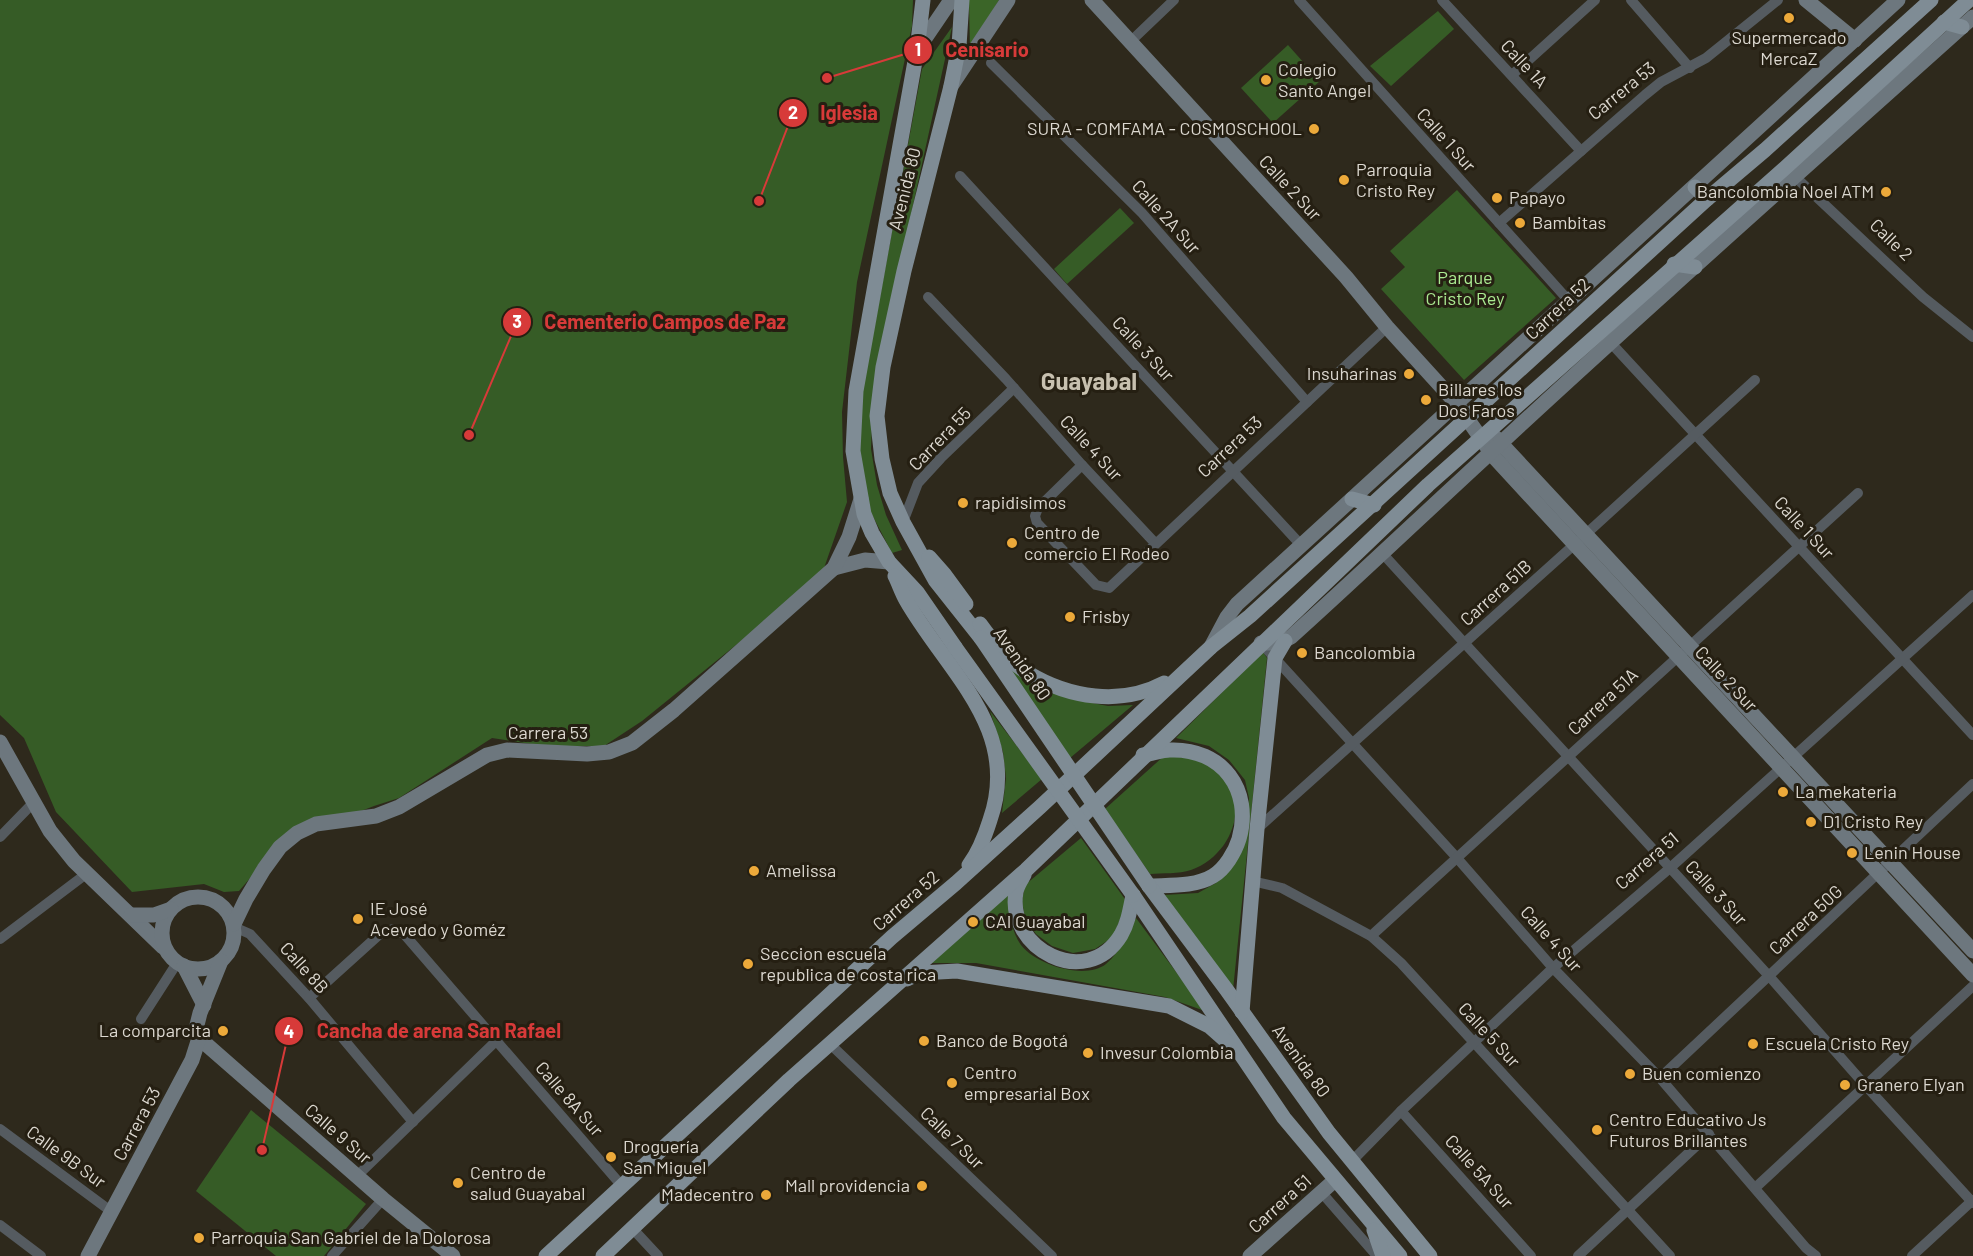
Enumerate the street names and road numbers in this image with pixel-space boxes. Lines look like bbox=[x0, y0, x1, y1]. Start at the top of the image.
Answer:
street label: Calle 1A bbox=[1497, 34, 1553, 92]
street label: Carrera 53 bbox=[1583, 56, 1660, 124]
street label: Calle 1 Sur bbox=[1412, 103, 1481, 176]
street label: Avenida 80 bbox=[883, 145, 925, 233]
street label: Calle 2 Sur bbox=[1255, 150, 1327, 225]
street label: Calle 2A Sur bbox=[1128, 175, 1206, 258]
street label: Calle 2 bbox=[1866, 214, 1918, 265]
street label: Carrera 52 bbox=[1520, 273, 1594, 344]
street label: Calle 3 Sur bbox=[1108, 311, 1180, 386]
street label: Carrera 55 bbox=[903, 402, 975, 475]
street label: Calle 4 Sur bbox=[1056, 410, 1128, 485]
street label: Carrera 53 bbox=[1192, 411, 1266, 482]
street label: Calle 1 Sur bbox=[1770, 491, 1840, 564]
street label: Carrera 51B bbox=[1455, 555, 1535, 630]
street label: Avenida 80 bbox=[990, 622, 1056, 704]
street label: Calle 2 Sur bbox=[1691, 641, 1763, 716]
street label: Carrera 51A bbox=[1563, 663, 1642, 739]
street label: Carrera 53 bbox=[508, 721, 588, 743]
street label: Carrera 51 bbox=[1610, 827, 1683, 894]
street label: Calle 3 Sur bbox=[1681, 855, 1753, 930]
street label: Carrera 52 bbox=[868, 865, 943, 935]
street label: Carrera 50G bbox=[1764, 880, 1847, 959]
street label: Calle 4 Sur bbox=[1516, 901, 1588, 976]
street label: Calle 8B bbox=[276, 937, 334, 998]
street label: Calle 5 Sur bbox=[1454, 997, 1526, 1072]
street label: Avenida 80 bbox=[1268, 1020, 1336, 1101]
street label: Calle 8A Sur bbox=[531, 1056, 609, 1141]
street label: Carrera 53 bbox=[108, 1083, 165, 1164]
street label: Calle 9 Sur bbox=[301, 1098, 377, 1168]
street label: Calle 7 Sur bbox=[916, 1101, 990, 1173]
street label: Calle 9B Sur bbox=[23, 1120, 111, 1193]
street label: Calle 5A Sur bbox=[1441, 1130, 1519, 1213]
street label: Carrera 51 bbox=[1243, 1169, 1315, 1237]

